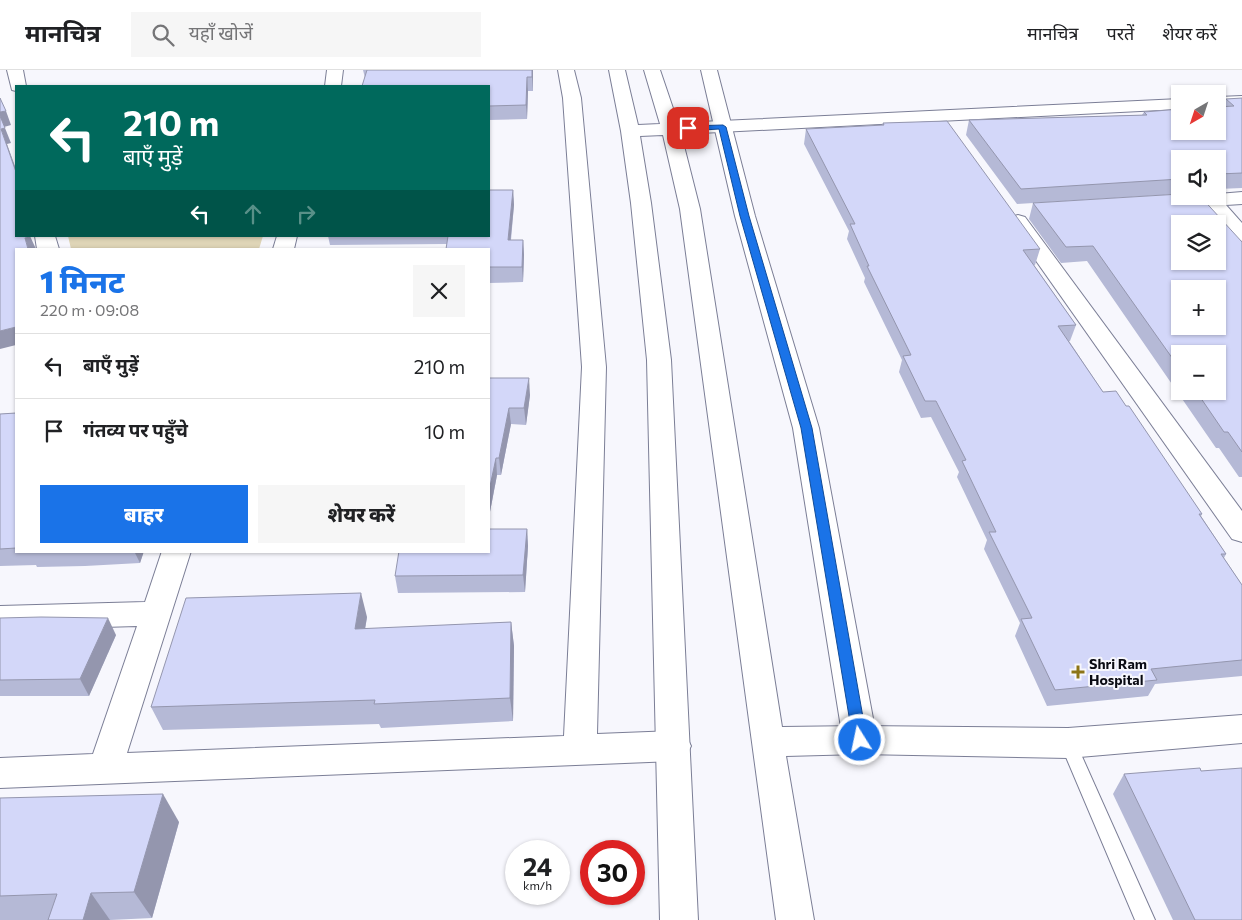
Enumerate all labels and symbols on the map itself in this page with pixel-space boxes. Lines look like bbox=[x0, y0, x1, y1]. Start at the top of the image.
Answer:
north arrow bbox=[1171, 85, 1226, 140]
pin bbox=[667, 107, 709, 149]
place label: Shri Ram Hospital bbox=[1089, 655, 1147, 688]
marker: Shri Ram Hospital bbox=[1071, 665, 1085, 679]
position arrow bbox=[833, 713, 885, 765]
speed limit sign: 30 bbox=[580, 840, 645, 905]

